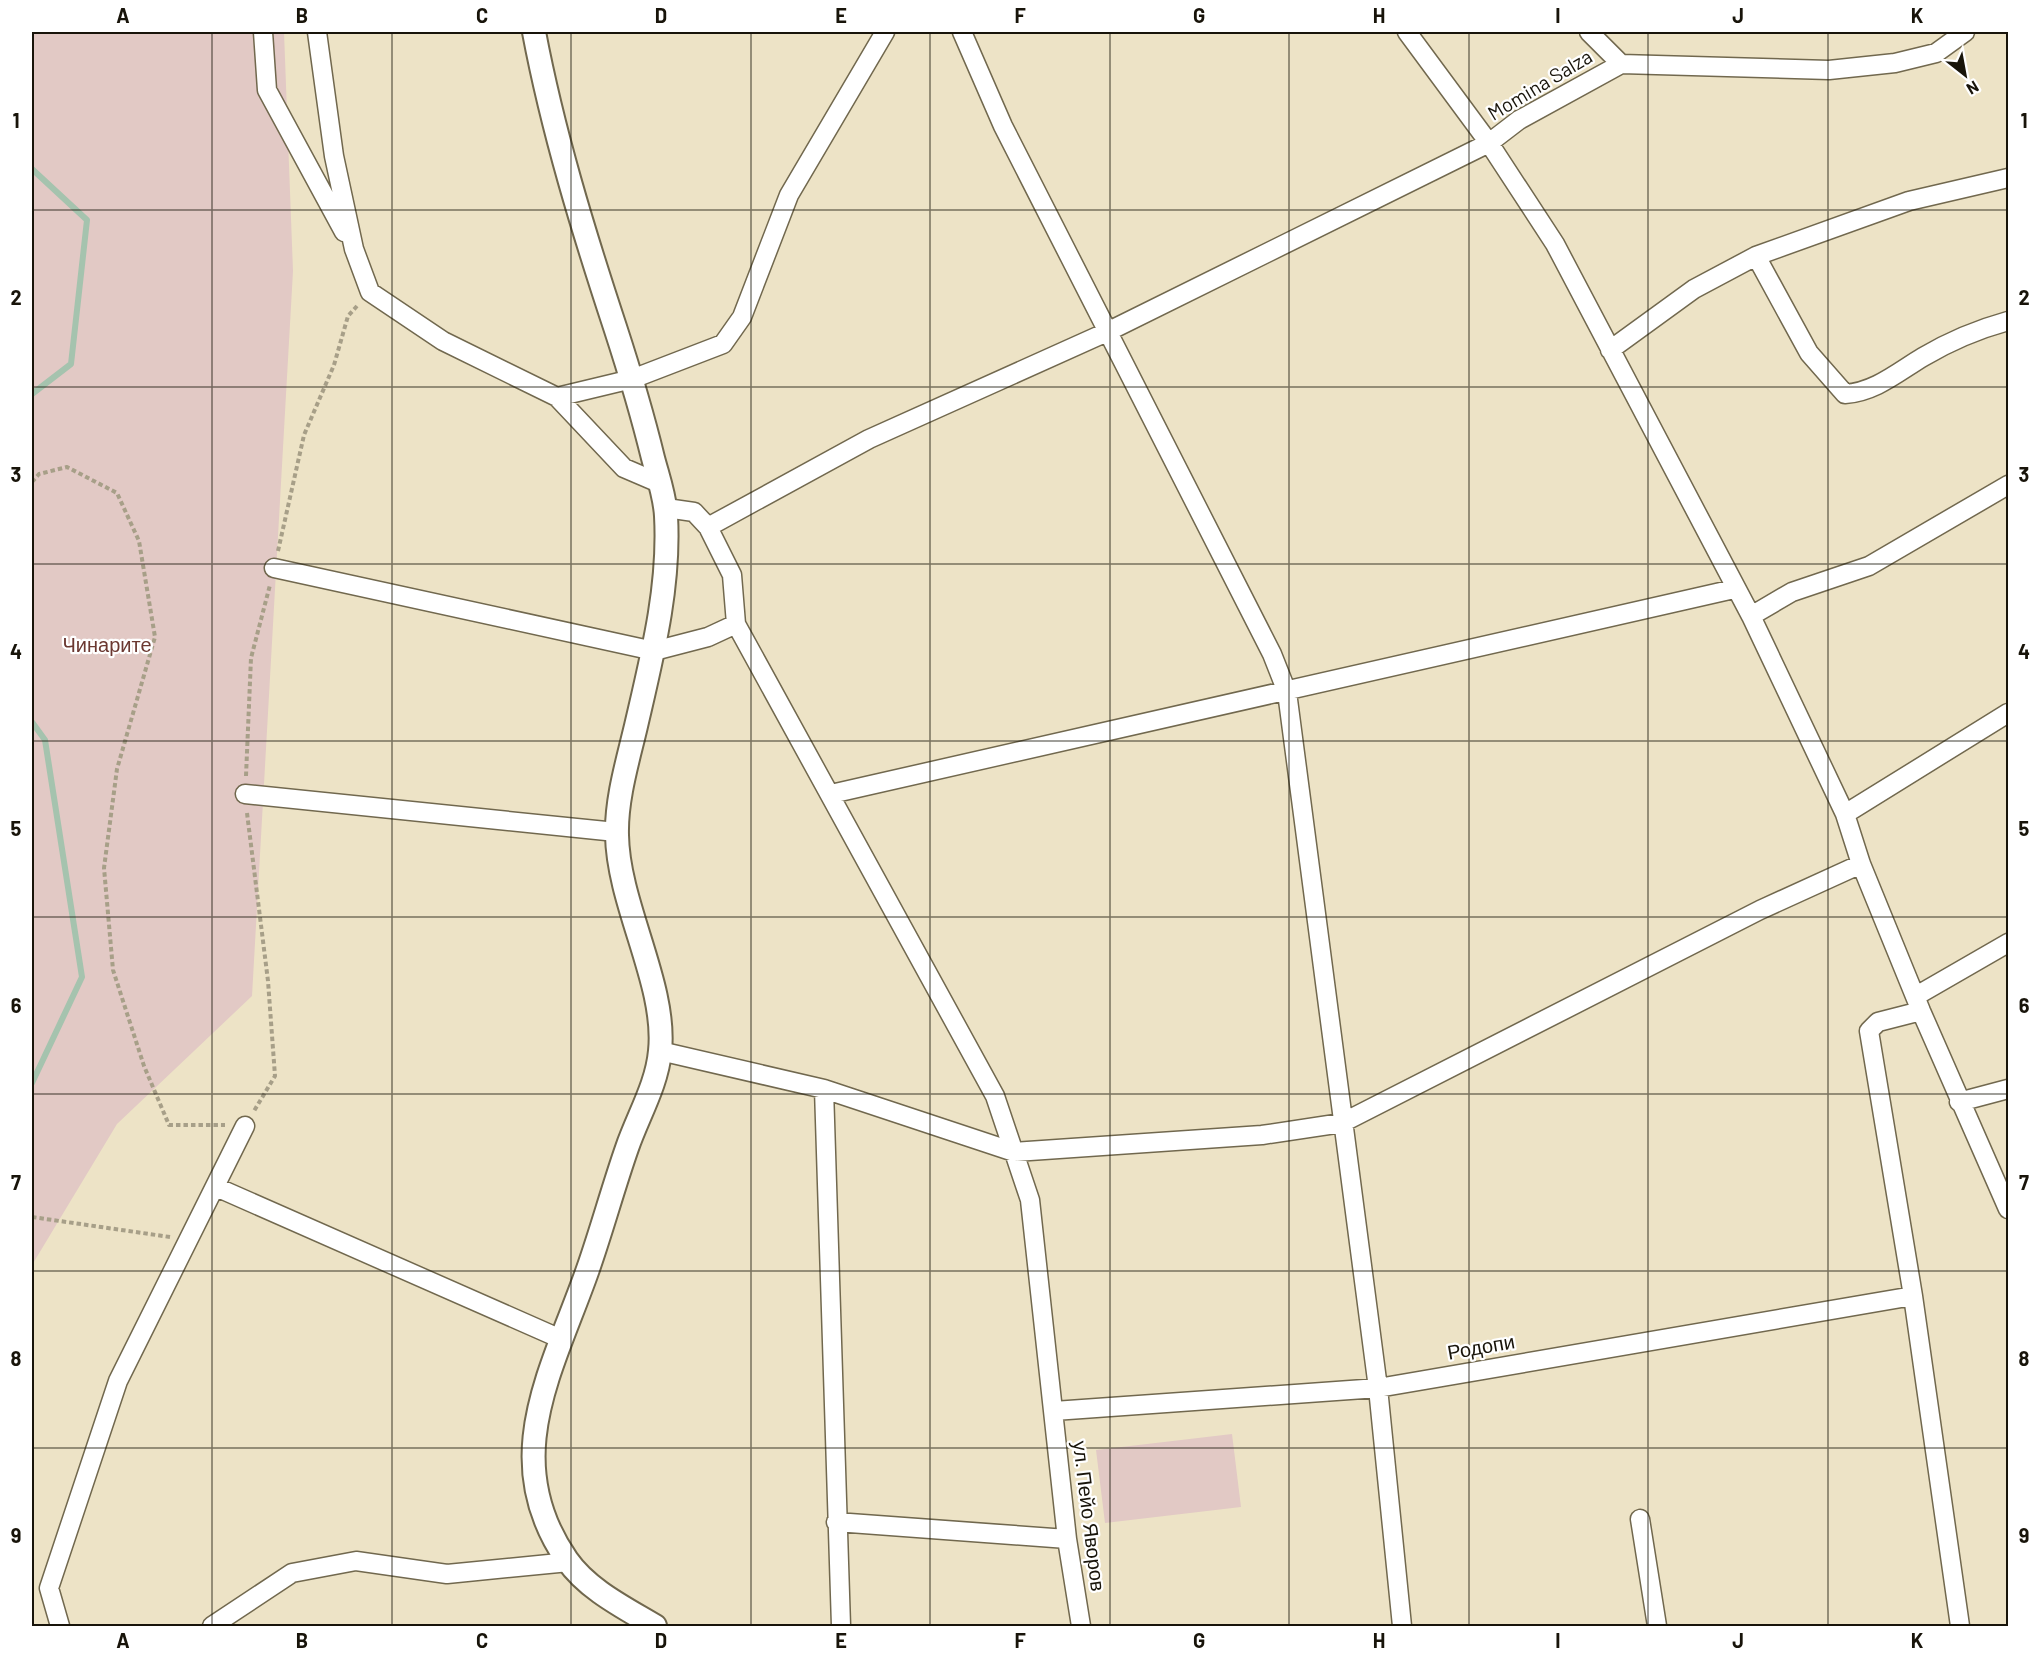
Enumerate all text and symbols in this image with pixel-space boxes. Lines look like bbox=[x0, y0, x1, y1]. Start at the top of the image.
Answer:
text: A bbox=[116, 3, 130, 27]
text: B bbox=[296, 3, 308, 27]
text: C bbox=[476, 3, 488, 27]
text: D bbox=[655, 3, 667, 27]
text: E bbox=[835, 3, 847, 27]
text: F bbox=[1014, 3, 1026, 27]
text: G bbox=[1193, 3, 1205, 27]
text: H bbox=[1373, 3, 1385, 27]
text: I bbox=[1555, 3, 1561, 27]
text: J bbox=[1732, 3, 1744, 27]
text: K bbox=[1911, 3, 1924, 27]
street label: Momina Salza bbox=[1483, 44, 1596, 125]
north arrow bbox=[1935, 45, 1995, 105]
text: N bbox=[1964, 77, 1982, 99]
text: 1 bbox=[12, 108, 20, 132]
text: 1 bbox=[2020, 108, 2028, 132]
text: 2 bbox=[10, 285, 22, 309]
text: 2 bbox=[2018, 285, 2030, 309]
text: 3 bbox=[11, 462, 21, 486]
text: 3 bbox=[2019, 462, 2029, 486]
park label: Чинарите bbox=[62, 632, 152, 656]
text: 4 bbox=[10, 639, 22, 663]
text: 4 bbox=[2018, 639, 2030, 663]
text: 5 bbox=[11, 816, 22, 840]
text: 5 bbox=[2019, 816, 2030, 840]
text: 6 bbox=[11, 993, 22, 1017]
text: 6 bbox=[2019, 993, 2030, 1017]
text: 7 bbox=[11, 1170, 21, 1194]
text: 7 bbox=[2019, 1170, 2029, 1194]
street label: Родопи bbox=[1445, 1328, 1516, 1364]
text: 8 bbox=[11, 1346, 22, 1370]
text: 8 bbox=[2019, 1346, 2030, 1370]
street label: ул. Пейо Яворов bbox=[1069, 1439, 1111, 1592]
text: 9 bbox=[11, 1523, 21, 1547]
text: 9 bbox=[2019, 1523, 2029, 1547]
text: A bbox=[116, 1628, 130, 1652]
text: B bbox=[296, 1628, 308, 1652]
text: C bbox=[476, 1628, 488, 1652]
text: D bbox=[655, 1628, 667, 1652]
text: E bbox=[835, 1628, 847, 1652]
text: F bbox=[1014, 1628, 1026, 1652]
text: G bbox=[1193, 1628, 1205, 1652]
text: H bbox=[1373, 1628, 1385, 1652]
text: I bbox=[1555, 1628, 1561, 1652]
text: J bbox=[1732, 1628, 1744, 1652]
text: K bbox=[1911, 1628, 1924, 1652]

